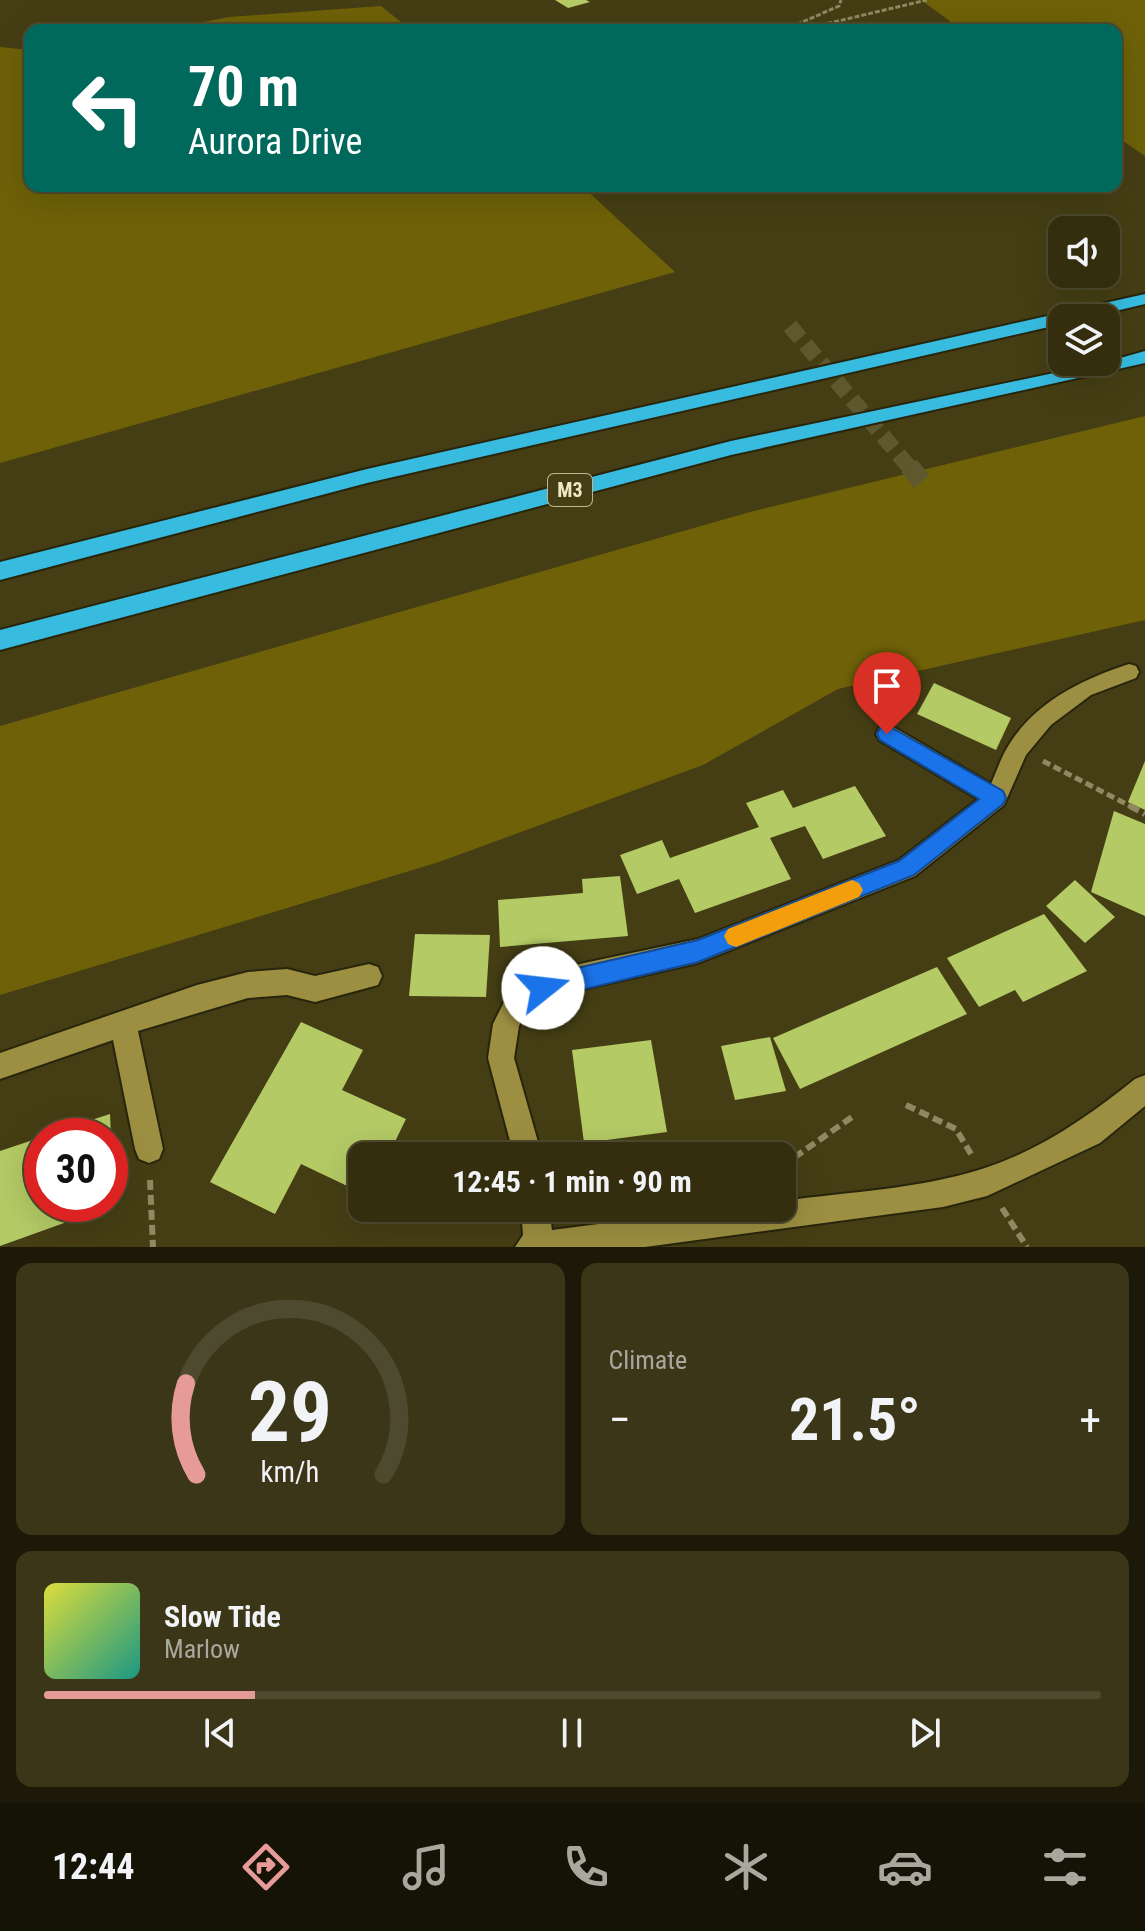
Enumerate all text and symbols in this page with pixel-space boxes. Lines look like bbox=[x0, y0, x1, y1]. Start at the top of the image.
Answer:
text: 70 m bbox=[188, 54, 299, 120]
icon: left bbox=[56, 56, 160, 160]
text: Aurora Drive bbox=[188, 121, 362, 163]
map controls bbox=[1048, 216, 1120, 376]
button: sound bbox=[1048, 216, 1120, 288]
button: layers bbox=[1048, 304, 1120, 376]
road number: M3 bbox=[548, 474, 592, 506]
pin bbox=[853, 652, 921, 734]
icon: arrive bbox=[865, 664, 909, 708]
position arrow bbox=[501, 946, 585, 1030]
speed limit sign: 30 bbox=[24, 1118, 128, 1222]
text: 12:45 · 1 min · 90 m bbox=[452, 1164, 692, 1199]
text: Climate bbox=[609, 1345, 687, 1375]
text: 29 bbox=[248, 1364, 332, 1461]
text: 21.5° bbox=[789, 1384, 921, 1455]
text: − bbox=[609, 1394, 631, 1446]
text: + bbox=[1079, 1394, 1101, 1446]
text: km/h bbox=[261, 1455, 320, 1489]
text: Slow Tide bbox=[164, 1599, 281, 1634]
text: Marlow bbox=[164, 1634, 240, 1664]
icon: previous bbox=[198, 1711, 242, 1755]
icon: pause bbox=[550, 1711, 594, 1755]
icon: next bbox=[903, 1711, 947, 1755]
icon: directions bbox=[238, 1839, 294, 1895]
icon: music bbox=[398, 1839, 454, 1895]
icon: phone bbox=[558, 1839, 614, 1895]
icon: climate bbox=[718, 1839, 774, 1895]
icon: car bbox=[877, 1839, 933, 1895]
icon: filters bbox=[1037, 1839, 1093, 1895]
text: 12:44 bbox=[52, 1846, 135, 1888]

